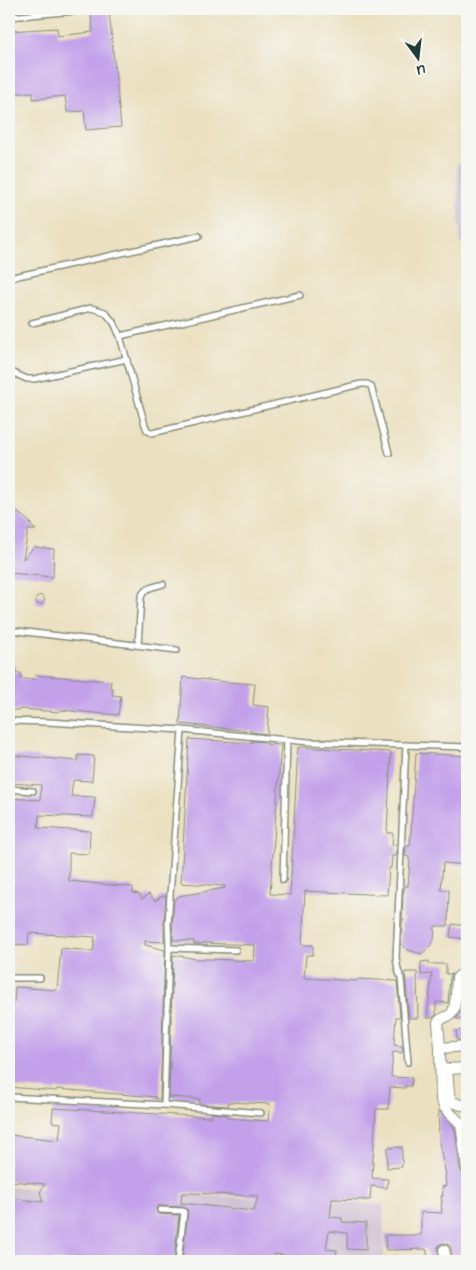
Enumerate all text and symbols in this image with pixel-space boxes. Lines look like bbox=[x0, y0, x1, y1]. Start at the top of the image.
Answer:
north arrow bbox=[394, 32, 444, 82]
text: U bbox=[415, 59, 427, 80]

